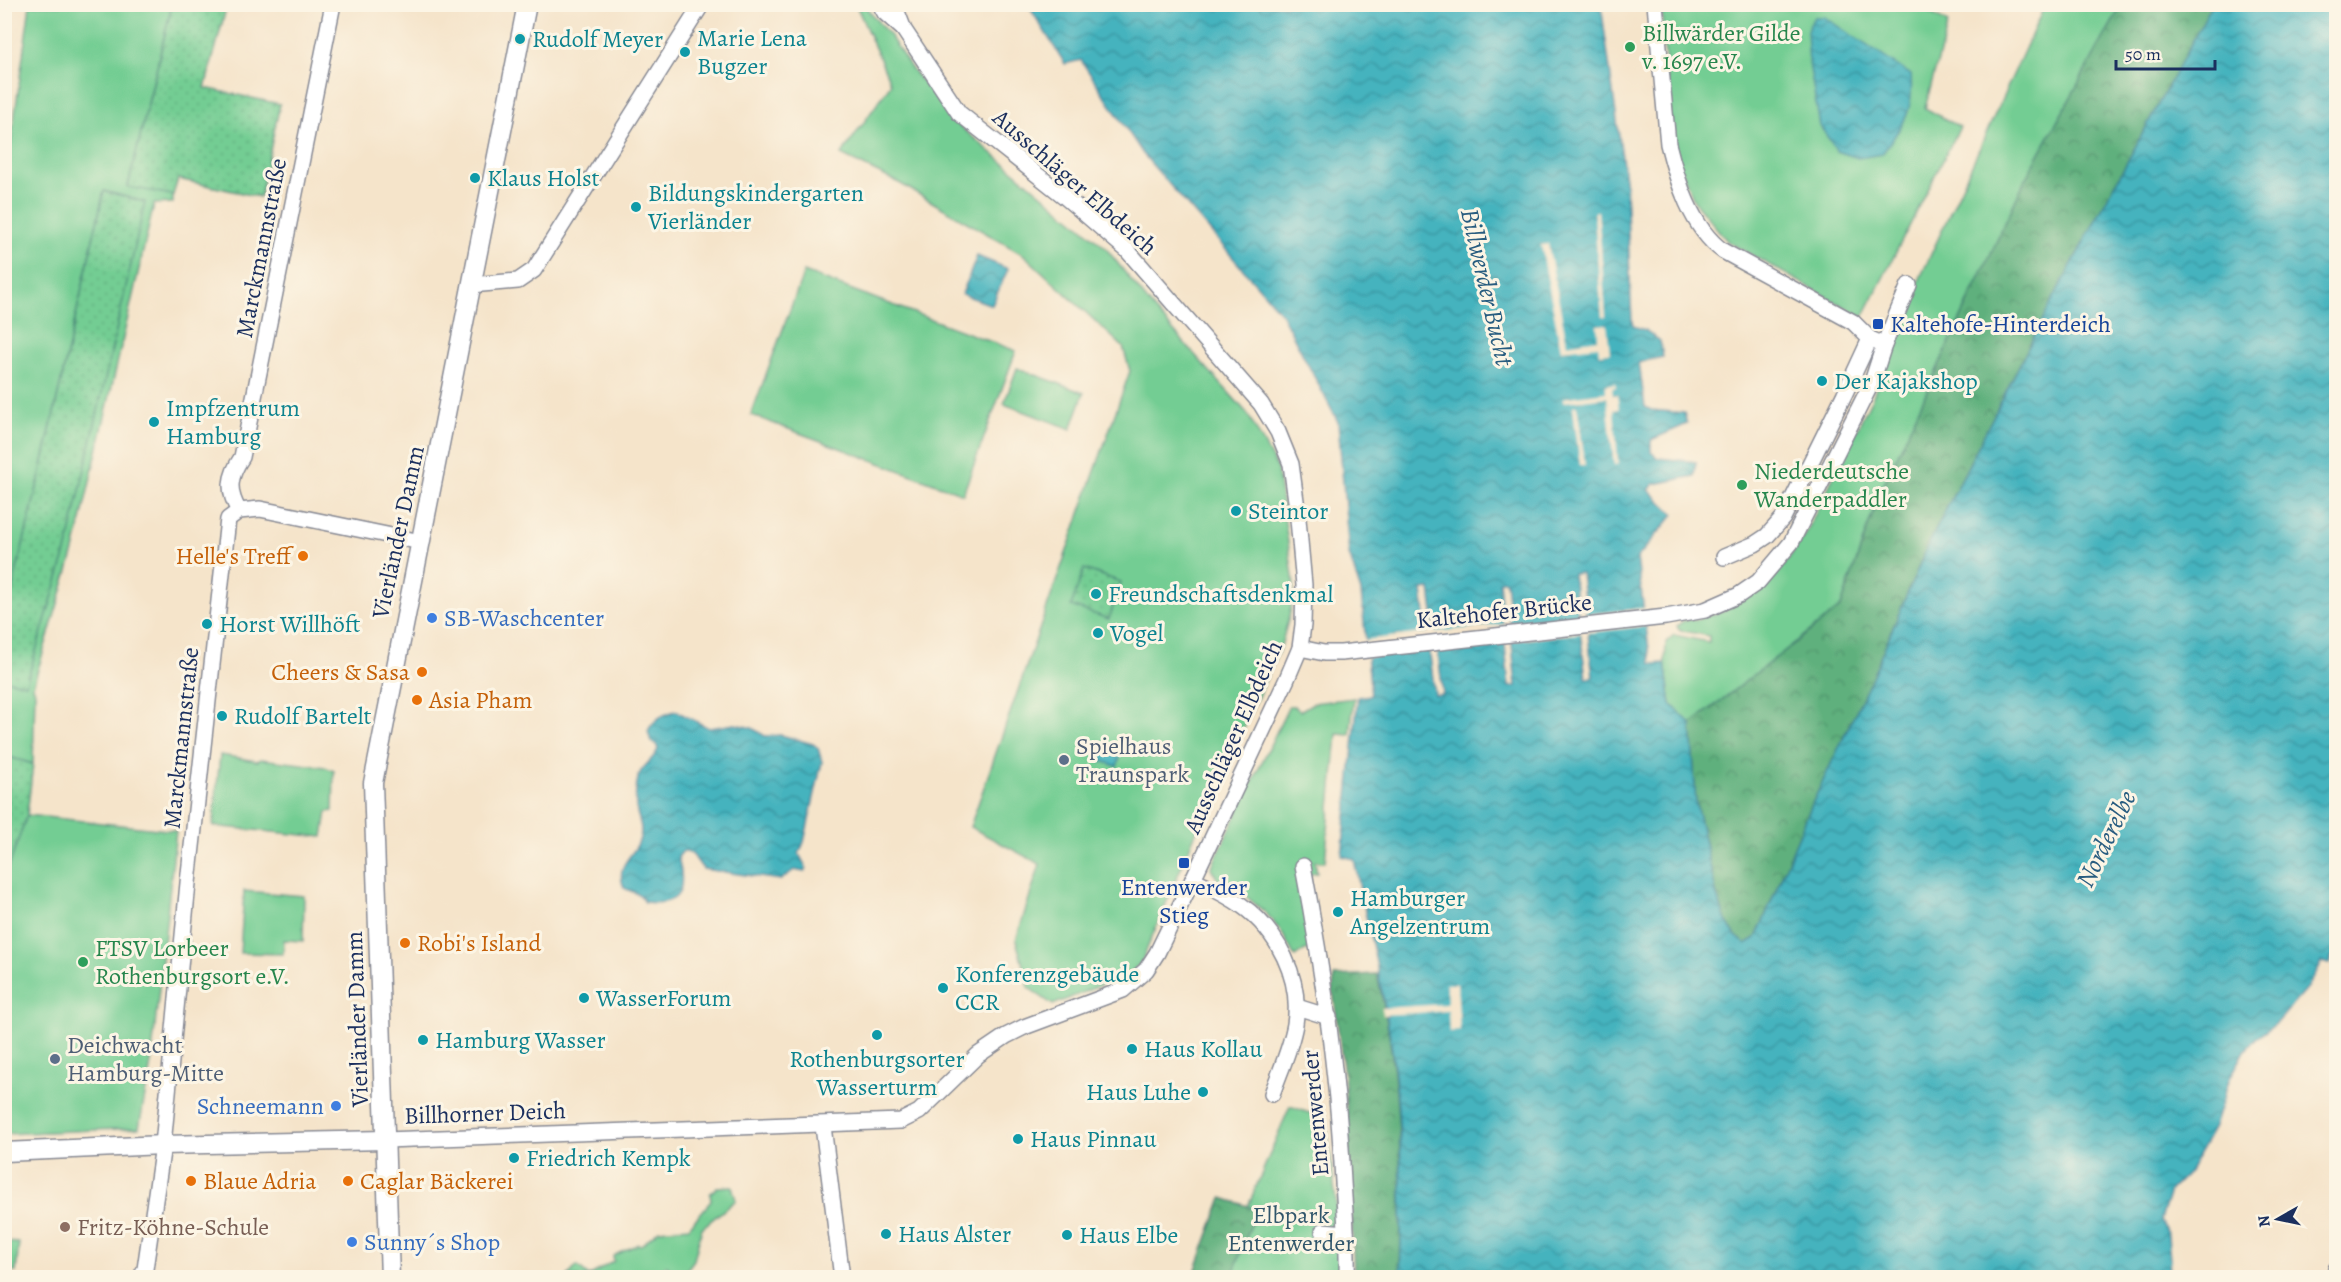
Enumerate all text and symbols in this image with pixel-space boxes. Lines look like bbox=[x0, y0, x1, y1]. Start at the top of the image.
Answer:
place label: Billwärder Gilde v. 1697 e.V. bbox=[1641, 17, 1801, 77]
place label: Marie Lena Bugzer bbox=[697, 22, 808, 82]
place label: Rudolf Meyer bbox=[532, 23, 663, 55]
marker: Rudolf Meyer bbox=[513, 32, 527, 46]
scale bar bbox=[2116, 33, 2215, 71]
marker: Billwärder Gilde v. 1697 e.V. bbox=[1623, 40, 1637, 54]
text: 50 m bbox=[2125, 42, 2161, 66]
marker: Marie Lena Bugzer bbox=[678, 45, 692, 59]
street label: Ausschläger Elbdeich bbox=[985, 101, 1164, 262]
street label: Marckmannstraße bbox=[228, 155, 294, 341]
place label: Klaus Holst bbox=[487, 162, 600, 194]
marker: Klaus Holst bbox=[468, 171, 482, 185]
place label: Bildungskindergarten Vierländer bbox=[647, 177, 864, 237]
marker: Bildungskindergarten Vierländer bbox=[629, 200, 643, 214]
water label: Billwerder Bucht bbox=[1452, 205, 1522, 371]
place label: Kaltehofe-Hinterdeich bbox=[1890, 308, 2111, 340]
marker: Kaltehofe-Hinterdeich bbox=[1871, 317, 1885, 331]
place label: Der Kajakshop bbox=[1834, 365, 1978, 397]
marker: Der Kajakshop bbox=[1815, 374, 1829, 388]
place label: Impfzentrum Hamburg bbox=[166, 392, 300, 452]
marker: Impfzentrum Hamburg bbox=[147, 415, 161, 429]
street label: Vierländer Damm bbox=[364, 442, 432, 622]
place label: Niederdeutsche Wanderpaddler bbox=[1753, 455, 1909, 515]
marker: Niederdeutsche Wanderpaddler bbox=[1735, 478, 1749, 492]
place label: Steintor bbox=[1248, 495, 1328, 527]
marker: Steintor bbox=[1229, 504, 1243, 518]
place label: Helle's Treff bbox=[176, 540, 294, 572]
marker: Helle's Treff bbox=[296, 549, 310, 563]
place label: Freundschaftsdenkmal bbox=[1108, 578, 1333, 610]
street label: Kaltehofer Brücke bbox=[1415, 586, 1593, 636]
marker: Freundschaftsdenkmal bbox=[1089, 587, 1103, 601]
place label: SB-Waschcenter bbox=[444, 602, 604, 634]
place label: Horst Willhöft bbox=[219, 608, 360, 640]
marker: SB-Waschcenter bbox=[425, 611, 439, 625]
marker: Horst Willhöft bbox=[200, 617, 214, 631]
place label: Vogel bbox=[1109, 617, 1164, 649]
marker: Vogel bbox=[1091, 626, 1105, 640]
street label: Ausschläger Elbdeich bbox=[1176, 635, 1290, 840]
street label: Marckmannstraße bbox=[156, 646, 206, 830]
place label: Cheers & Sasa bbox=[271, 656, 411, 688]
marker: Cheers & Sasa bbox=[415, 665, 429, 679]
place label: Asia Pham bbox=[428, 684, 533, 716]
marker: Asia Pham bbox=[410, 693, 424, 707]
place label: Rudolf Bartelt bbox=[234, 700, 372, 732]
marker: Rudolf Bartelt bbox=[215, 709, 229, 723]
place label: Spielhaus Traunspark bbox=[1076, 730, 1189, 790]
marker: Spielhaus Traunspark bbox=[1057, 753, 1071, 767]
water label: Norderelbe bbox=[2068, 785, 2144, 893]
marker: Entenwerder Stieg bbox=[1177, 856, 1191, 870]
place label: Entenwerder Stieg bbox=[1120, 871, 1248, 931]
place label: Hamburger Angelzentrum bbox=[1349, 882, 1490, 942]
marker: Hamburger Angelzentrum bbox=[1331, 905, 1345, 919]
place label: Robi's Island bbox=[417, 927, 542, 959]
street label: Vierländer Damm bbox=[338, 930, 376, 1109]
place label: FTSV Lorbeer Rothenburgsort e.V. bbox=[95, 932, 290, 992]
marker: Robi's Island bbox=[398, 936, 412, 950]
marker: FTSV Lorbeer Rothenburgsort e.V. bbox=[76, 955, 90, 969]
place label: Konferenzgebäude CCR bbox=[955, 958, 1139, 1018]
marker: Konferenzgebäude CCR bbox=[936, 981, 950, 995]
place label: WasserForum bbox=[595, 982, 731, 1014]
marker: WasserForum bbox=[577, 991, 591, 1005]
place label: Hamburg Wasser bbox=[435, 1024, 606, 1056]
marker: Rothenburgsorter Wasserturm bbox=[870, 1028, 884, 1042]
place label: Deichwacht Hamburg-Mitte bbox=[67, 1029, 224, 1089]
marker: Hamburg Wasser bbox=[416, 1033, 430, 1047]
place label: Haus Kollau bbox=[1144, 1033, 1262, 1065]
marker: Haus Kollau bbox=[1125, 1042, 1139, 1056]
place label: Rothenburgsorter Wasserturm bbox=[789, 1043, 965, 1103]
street label: Entenwerder bbox=[1294, 1048, 1336, 1178]
marker: Deichwacht Hamburg-Mitte bbox=[48, 1052, 62, 1066]
place label: Haus Luhe bbox=[1086, 1076, 1191, 1108]
marker: Haus Luhe bbox=[1196, 1085, 1210, 1099]
place label: Schneemann bbox=[197, 1090, 324, 1122]
street label: Billhorner Deich bbox=[404, 1094, 567, 1132]
marker: Schneemann bbox=[329, 1099, 343, 1113]
place label: Haus Pinnau bbox=[1030, 1123, 1156, 1155]
marker: Haus Pinnau bbox=[1011, 1132, 1025, 1146]
place label: Friedrich Kempk bbox=[526, 1142, 691, 1174]
marker: Friedrich Kempk bbox=[507, 1151, 521, 1165]
place label: Blaue Adria bbox=[203, 1165, 317, 1197]
place label: Caglar Bäckerei bbox=[360, 1165, 514, 1197]
marker: Blaue Adria bbox=[184, 1174, 198, 1188]
marker: Caglar Bäckerei bbox=[341, 1174, 355, 1188]
north arrow bbox=[2248, 1189, 2308, 1249]
park label: Elbpark Entenwerder bbox=[1227, 1199, 1355, 1259]
place label: Fritz-Köhne-Schule bbox=[77, 1211, 269, 1243]
text: N bbox=[2252, 1213, 2276, 1229]
place label: Haus Alster bbox=[898, 1218, 1011, 1250]
place label: Haus Elbe bbox=[1079, 1219, 1178, 1251]
marker: Fritz-Köhne-Schule bbox=[58, 1220, 72, 1234]
place label: Sunny´s Shop bbox=[364, 1226, 500, 1258]
marker: Haus Alster bbox=[879, 1227, 893, 1241]
marker: Haus Elbe bbox=[1060, 1228, 1074, 1242]
marker: Sunny´s Shop bbox=[345, 1235, 359, 1249]

